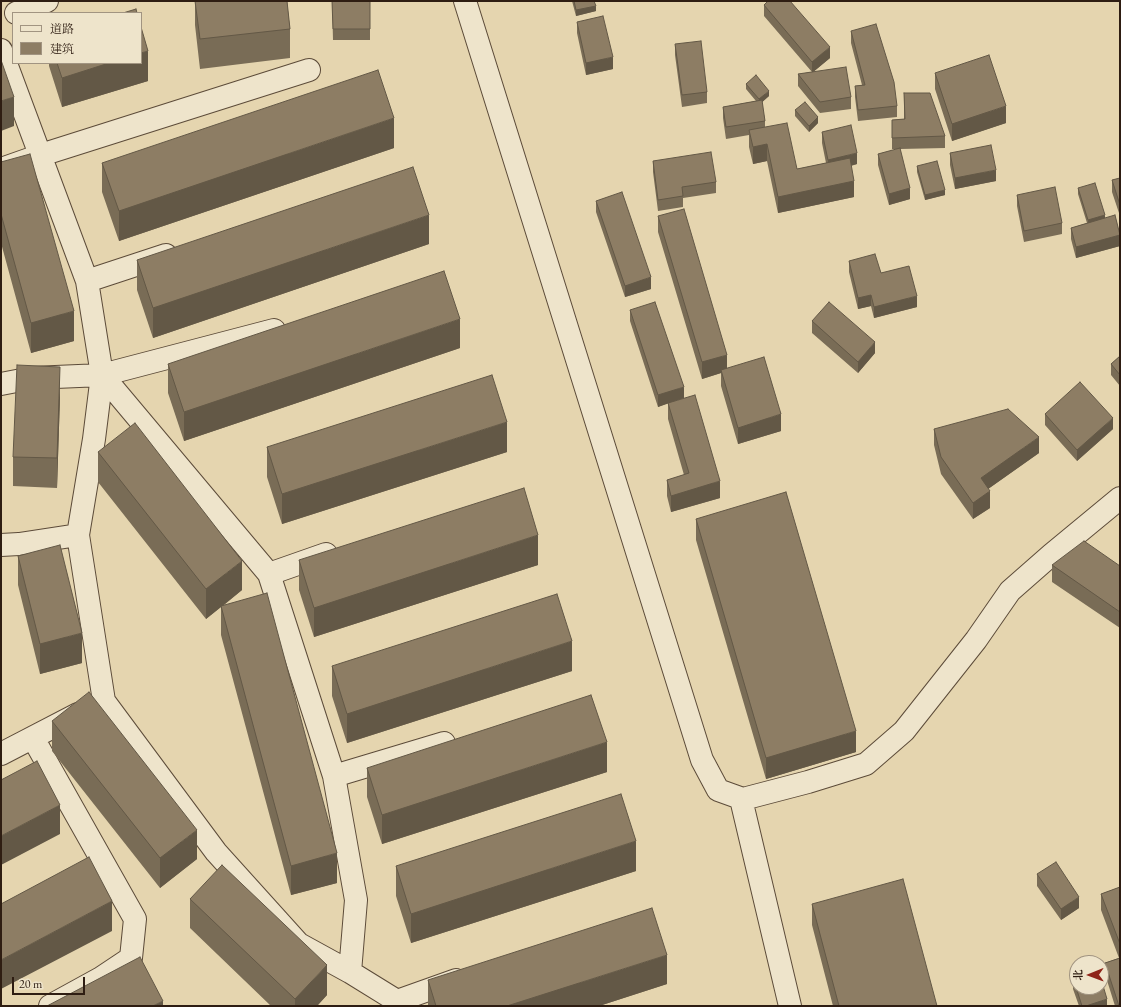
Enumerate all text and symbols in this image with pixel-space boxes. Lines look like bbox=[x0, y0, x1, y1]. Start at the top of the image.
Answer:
legend bbox=[12, 12, 142, 64]
text: 道路 bbox=[50, 21, 74, 37]
text: 建筑 bbox=[50, 41, 74, 57]
north arrow bbox=[1069, 955, 1109, 995]
scale bar bbox=[14, 969, 87, 995]
text: 北 bbox=[1071, 970, 1085, 981]
text: 20 m bbox=[19, 976, 42, 992]

